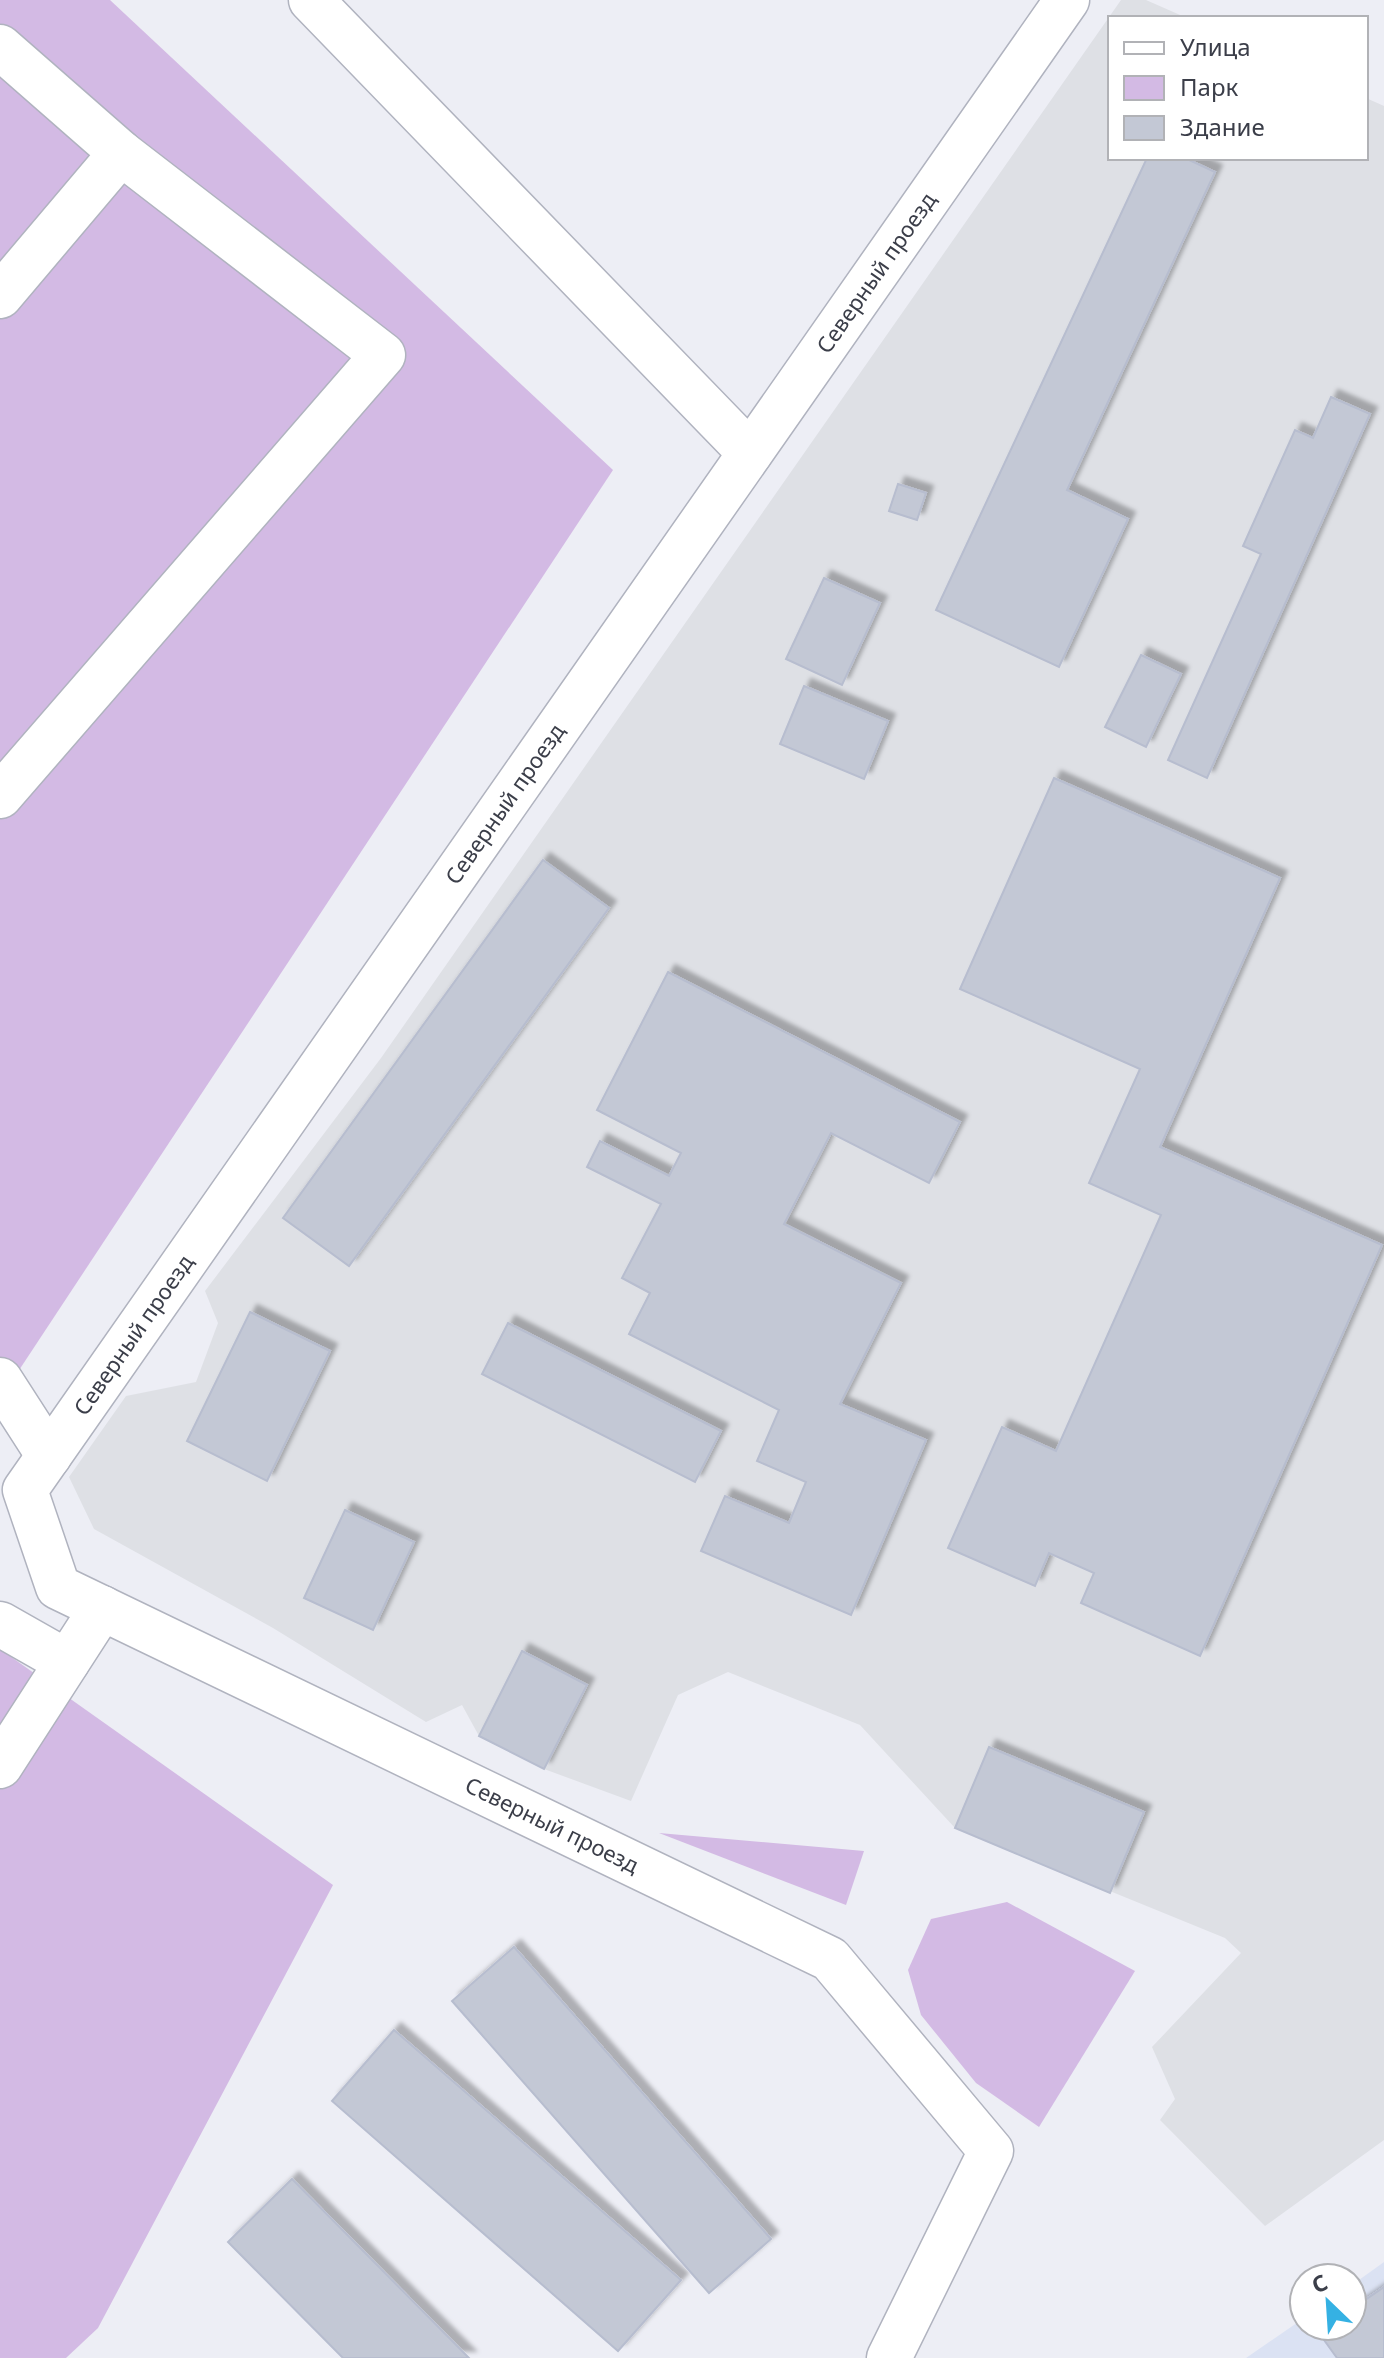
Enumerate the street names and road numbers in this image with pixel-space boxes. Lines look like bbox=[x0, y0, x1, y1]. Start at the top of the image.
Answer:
street label: Северный проезд bbox=[809, 185, 942, 359]
street label: Северный проезд bbox=[437, 716, 571, 890]
street label: Северный проезд bbox=[66, 1247, 200, 1421]
street label: Северный проезд bbox=[461, 1769, 645, 1879]

